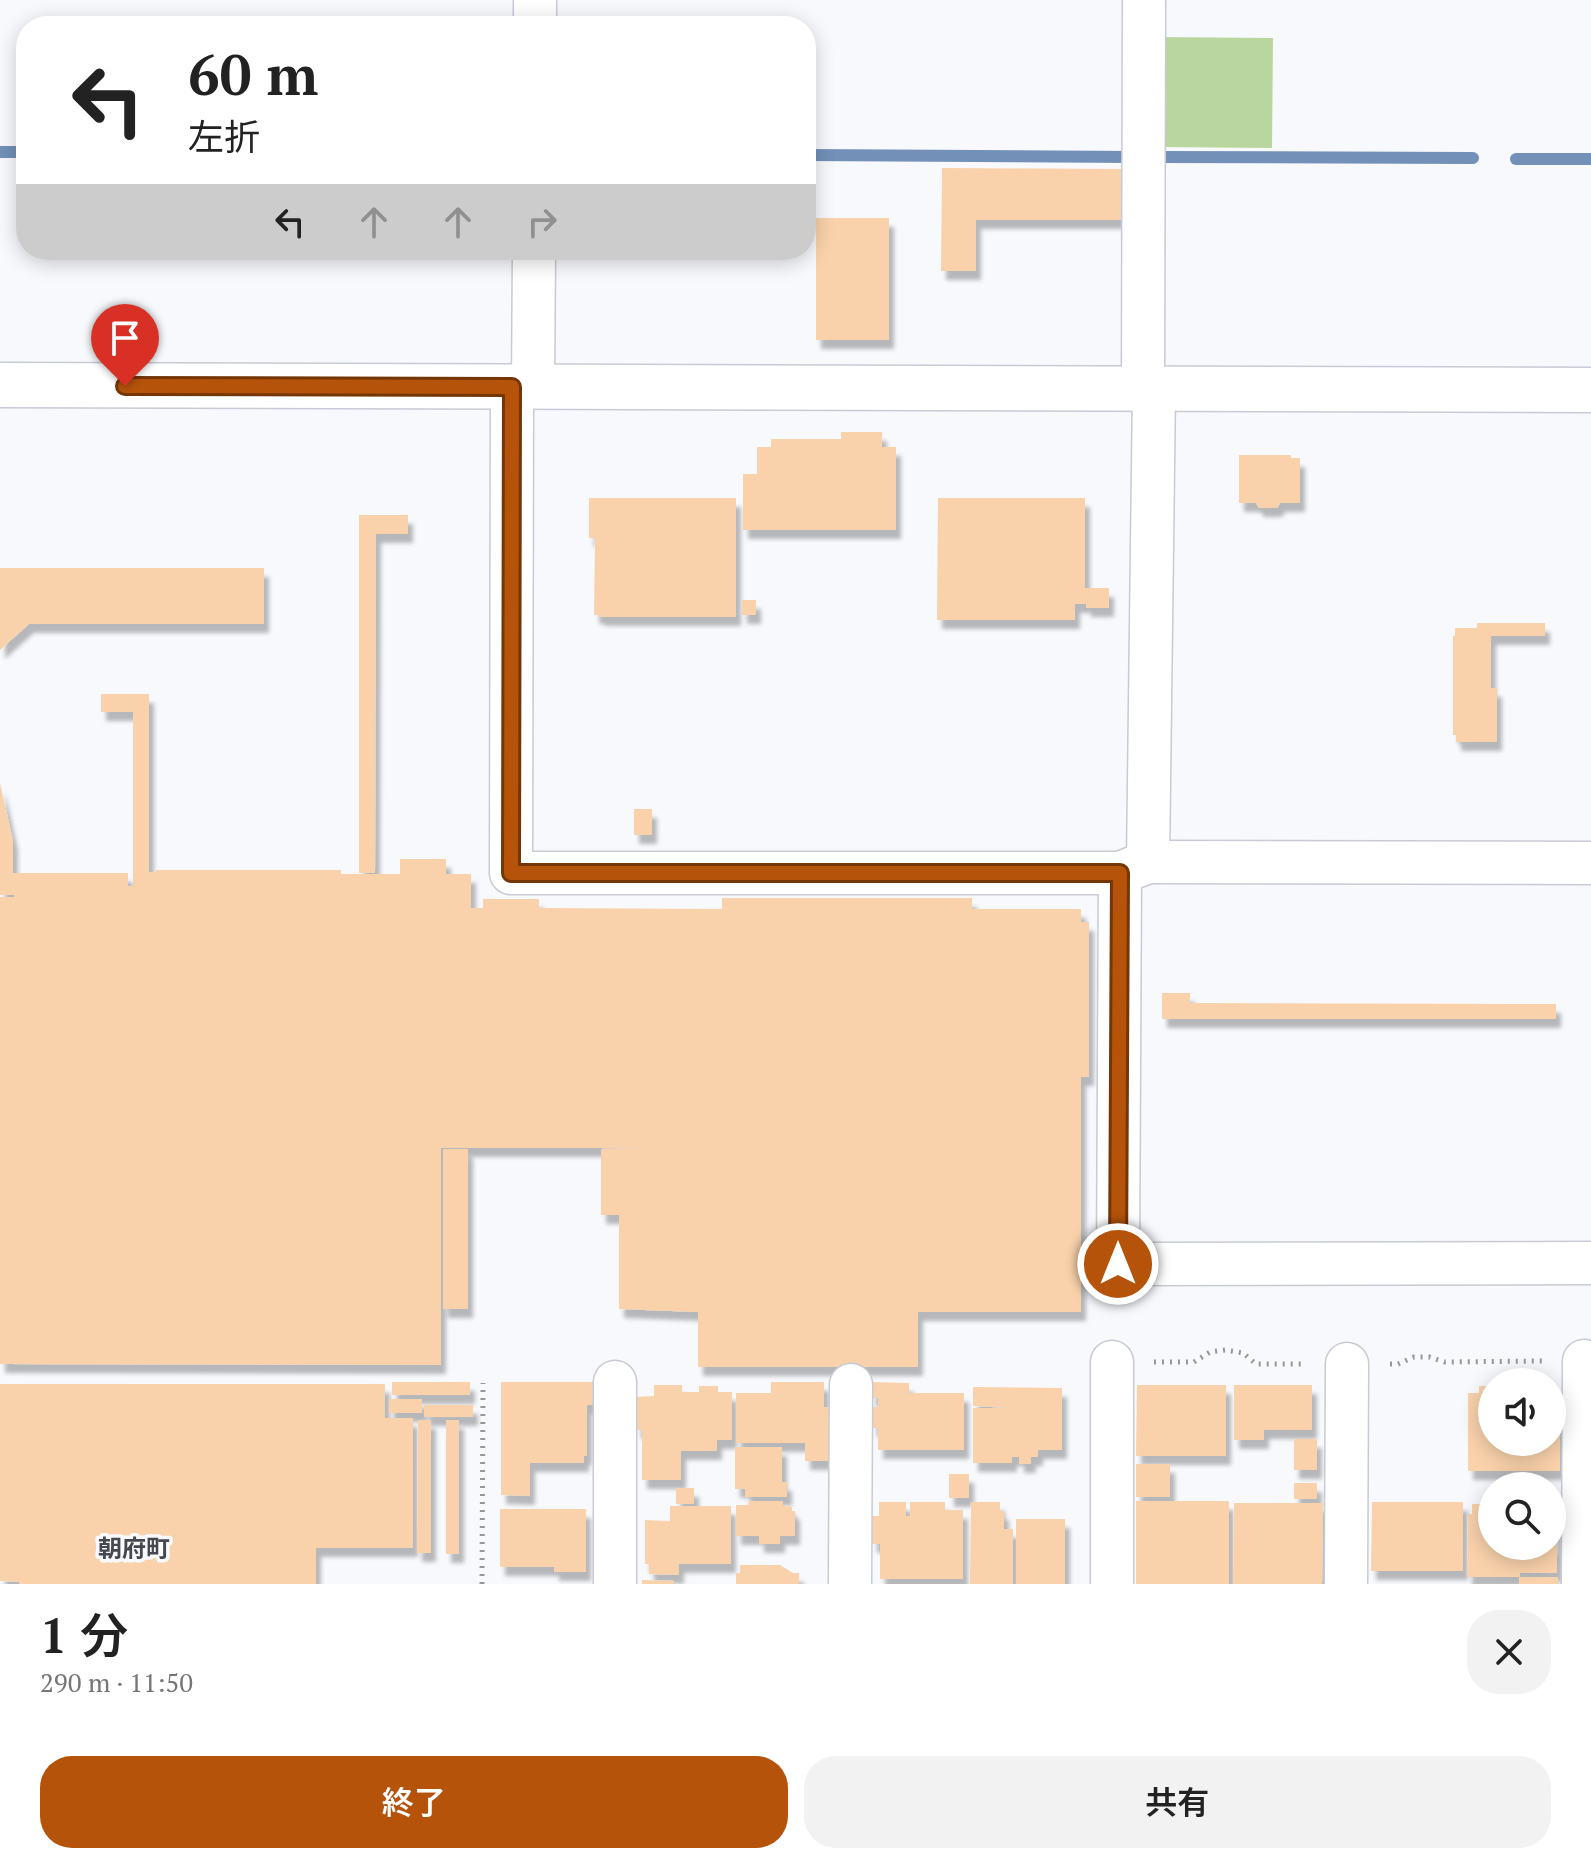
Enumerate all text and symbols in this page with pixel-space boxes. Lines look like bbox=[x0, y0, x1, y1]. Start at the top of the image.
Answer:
text: 60 m bbox=[188, 37, 318, 111]
icon: left bbox=[56, 48, 160, 152]
text: 左折 bbox=[188, 113, 260, 160]
icon: left bbox=[268, 200, 312, 244]
icon: ahead bbox=[352, 200, 396, 244]
icon: ahead bbox=[436, 200, 480, 244]
icon: right bbox=[520, 200, 564, 244]
pin bbox=[91, 304, 159, 386]
icon: arrive bbox=[103, 316, 147, 360]
position arrow bbox=[1076, 1222, 1160, 1306]
map controls bbox=[1478, 1368, 1566, 1560]
button: sound bbox=[1478, 1368, 1566, 1456]
button: search bbox=[1478, 1472, 1566, 1560]
district label: 朝府町 bbox=[98, 1532, 170, 1564]
text: 1 分 bbox=[40, 1603, 128, 1667]
button: close bbox=[1467, 1610, 1551, 1694]
text: 290 m · 11:50 bbox=[40, 1665, 193, 1699]
button: 終了 bbox=[40, 1756, 788, 1848]
button: 共有 bbox=[804, 1756, 1551, 1848]

